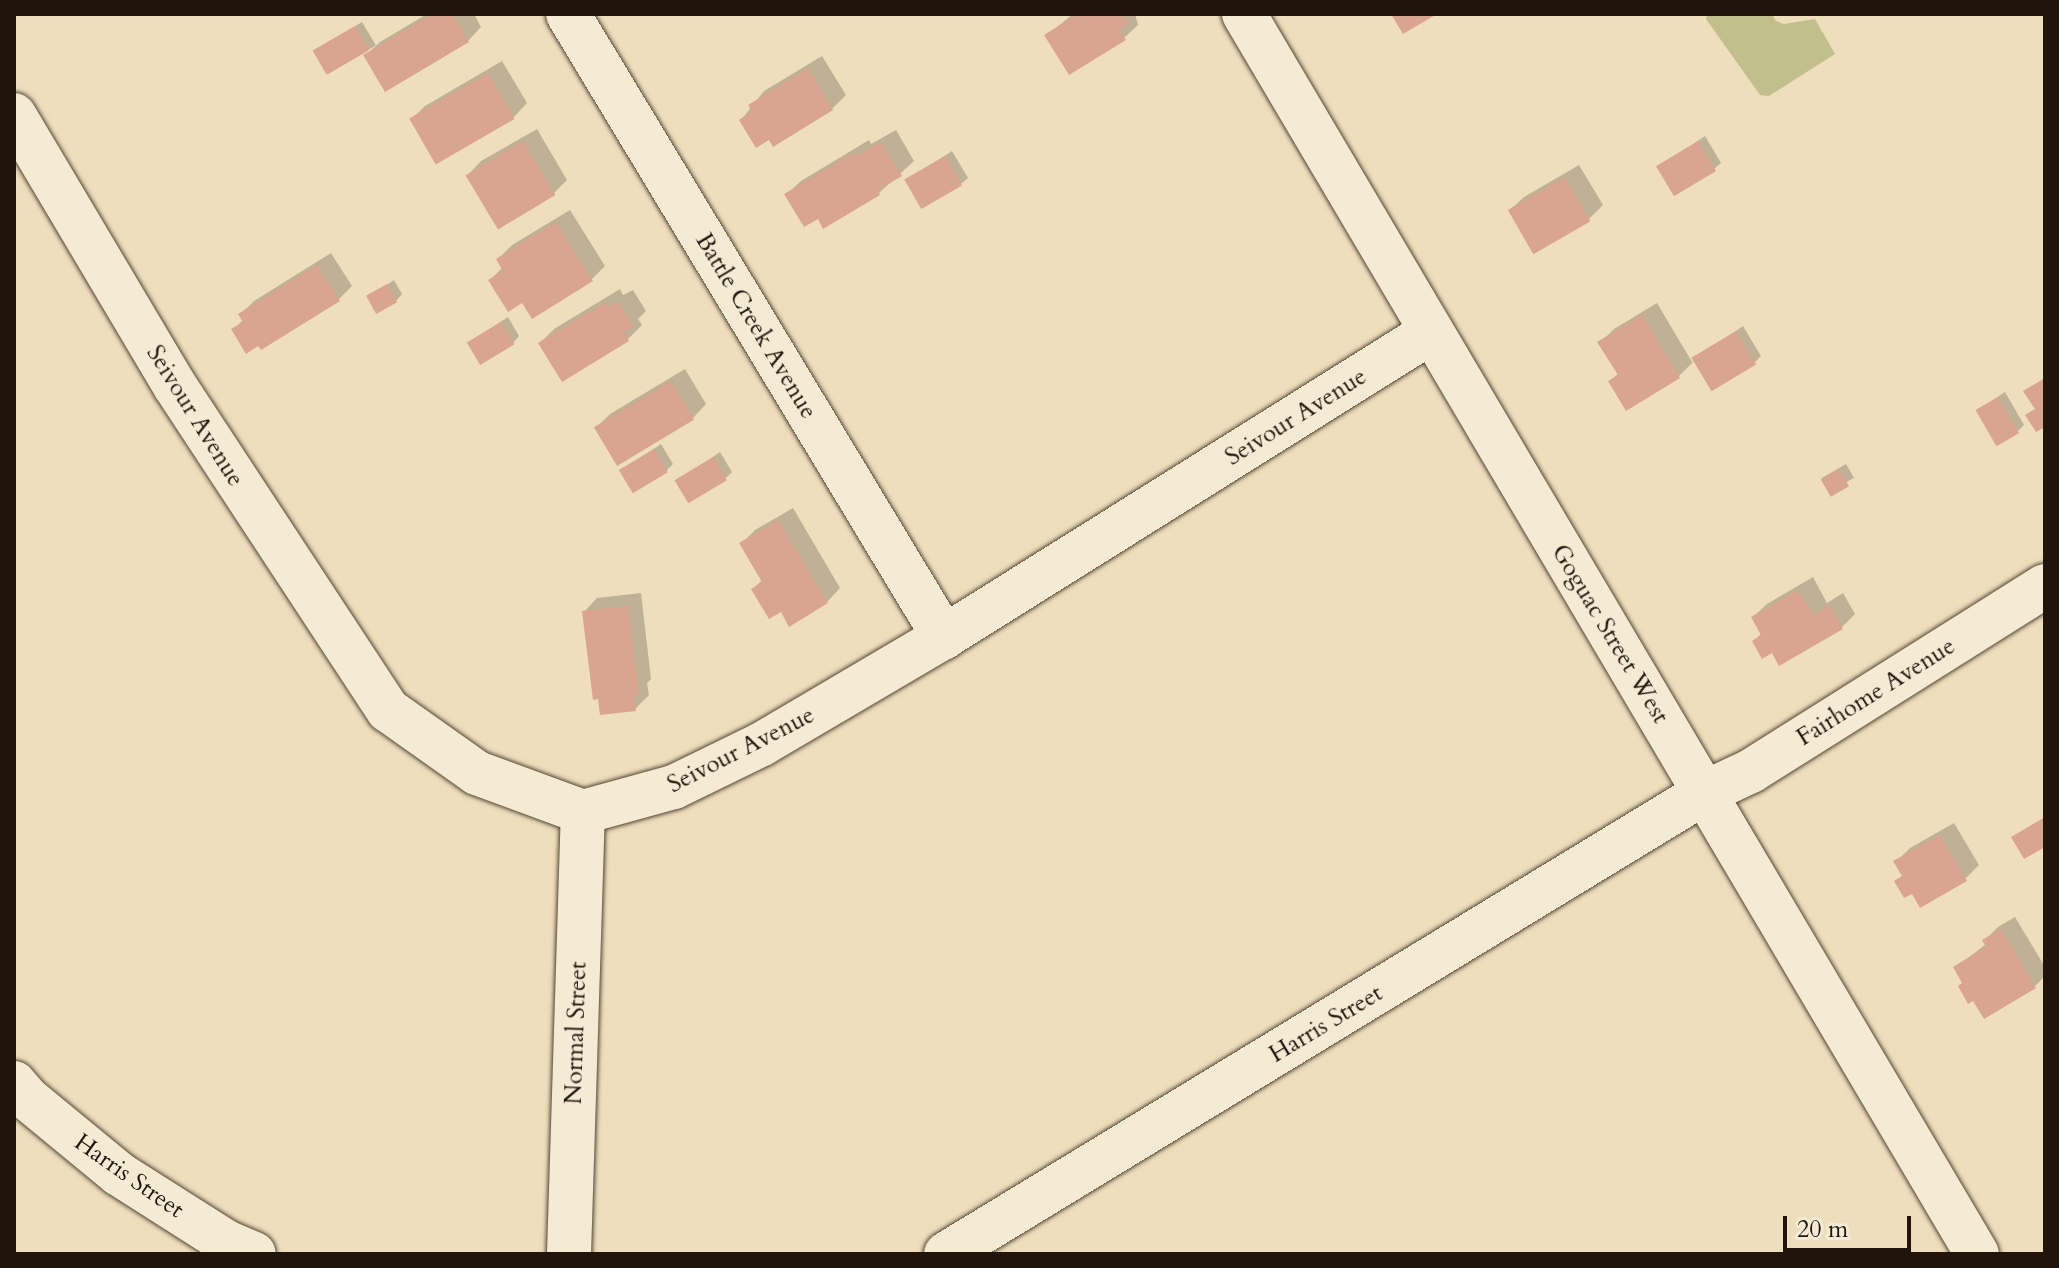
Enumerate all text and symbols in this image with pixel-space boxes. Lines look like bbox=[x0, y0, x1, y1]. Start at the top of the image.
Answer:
street label: Battle Creek Avenue bbox=[689, 228, 823, 424]
street label: Seivour Avenue bbox=[140, 340, 250, 492]
street label: Seivour Avenue bbox=[1220, 362, 1372, 472]
street label: Goguac Street West bbox=[1545, 539, 1675, 729]
street label: Fairhome Avenue bbox=[1792, 632, 1960, 752]
street label: Seivour Avenue bbox=[663, 701, 819, 799]
street label: Normal Street bbox=[559, 961, 593, 1105]
street label: Harris Street bbox=[1264, 979, 1388, 1069]
street label: Harris Street bbox=[69, 1128, 189, 1224]
scale bar bbox=[1787, 1200, 1915, 1250]
text: 20 m bbox=[1797, 1213, 1848, 1246]

